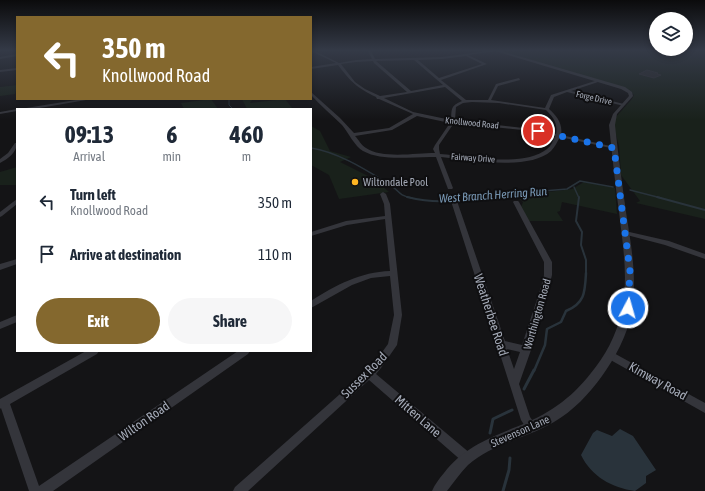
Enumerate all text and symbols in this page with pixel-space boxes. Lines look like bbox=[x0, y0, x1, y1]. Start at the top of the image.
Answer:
map controls bbox=[649, 12, 693, 56]
button: layers bbox=[649, 12, 693, 56]
icon: left bbox=[36, 32, 88, 84]
text: 350 m bbox=[102, 32, 165, 64]
text: Knollwood Road bbox=[102, 65, 210, 86]
street label: Forge Drive bbox=[575, 89, 613, 107]
pin bbox=[521, 114, 555, 148]
street label: Knollwood Road bbox=[445, 115, 499, 131]
icon: arrive bbox=[527, 120, 549, 142]
text: 09:13 bbox=[65, 121, 114, 148]
text: 6 bbox=[166, 121, 177, 148]
text: 460 bbox=[230, 121, 263, 148]
text: Arrival bbox=[73, 149, 105, 164]
text: min bbox=[162, 149, 181, 164]
text: m bbox=[242, 149, 251, 164]
street label: Fairway Drive bbox=[451, 151, 495, 165]
place label: Wiltondale Pool bbox=[363, 176, 428, 188]
marker: Wiltondale Pool bbox=[350, 177, 360, 187]
water label: West Branch Herring Run bbox=[438, 184, 548, 206]
text: Turn left bbox=[70, 186, 116, 203]
icon: left bbox=[36, 191, 58, 213]
text: 350 m bbox=[258, 194, 292, 211]
text: Knollwood Road bbox=[70, 203, 148, 218]
icon: arrive bbox=[36, 243, 58, 265]
text: Arrive at destination bbox=[70, 246, 181, 263]
text: 110 m bbox=[258, 246, 292, 263]
street label: Weatherbee Road bbox=[471, 272, 511, 358]
street label: Worthington Road bbox=[521, 277, 553, 351]
position arrow bbox=[607, 287, 649, 329]
button: Exit bbox=[36, 298, 160, 344]
button: Share bbox=[168, 298, 292, 344]
street label: Sussex Road bbox=[338, 349, 390, 401]
street label: Kimway Road bbox=[626, 359, 690, 403]
street label: Mitten Lane bbox=[392, 392, 444, 440]
street label: Wilton Road bbox=[116, 398, 172, 444]
street label: Stevenson Lane bbox=[489, 413, 551, 449]

